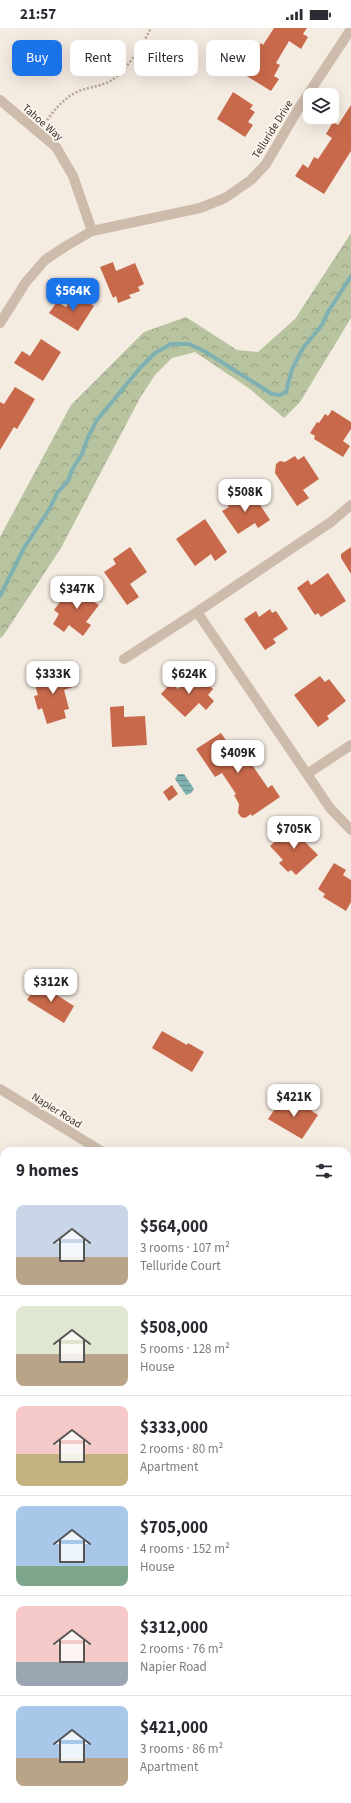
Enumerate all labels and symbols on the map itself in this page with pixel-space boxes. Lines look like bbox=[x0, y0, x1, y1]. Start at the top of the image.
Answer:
street label: Telluride Drive bbox=[248, 97, 297, 161]
street label: Tahoe Way bbox=[19, 101, 66, 144]
pin: $564K bbox=[45, 278, 101, 312]
pin: $508K bbox=[217, 479, 273, 513]
pin: $347K bbox=[49, 576, 105, 610]
pin: $333K bbox=[25, 661, 81, 695]
pin: $624K bbox=[161, 661, 217, 695]
pin: $409K bbox=[210, 740, 266, 774]
pin: $705K bbox=[266, 816, 322, 850]
pin: $312K bbox=[23, 969, 79, 1003]
pin: $421K bbox=[266, 1084, 322, 1118]
street label: Napier Road bbox=[29, 1089, 85, 1132]

